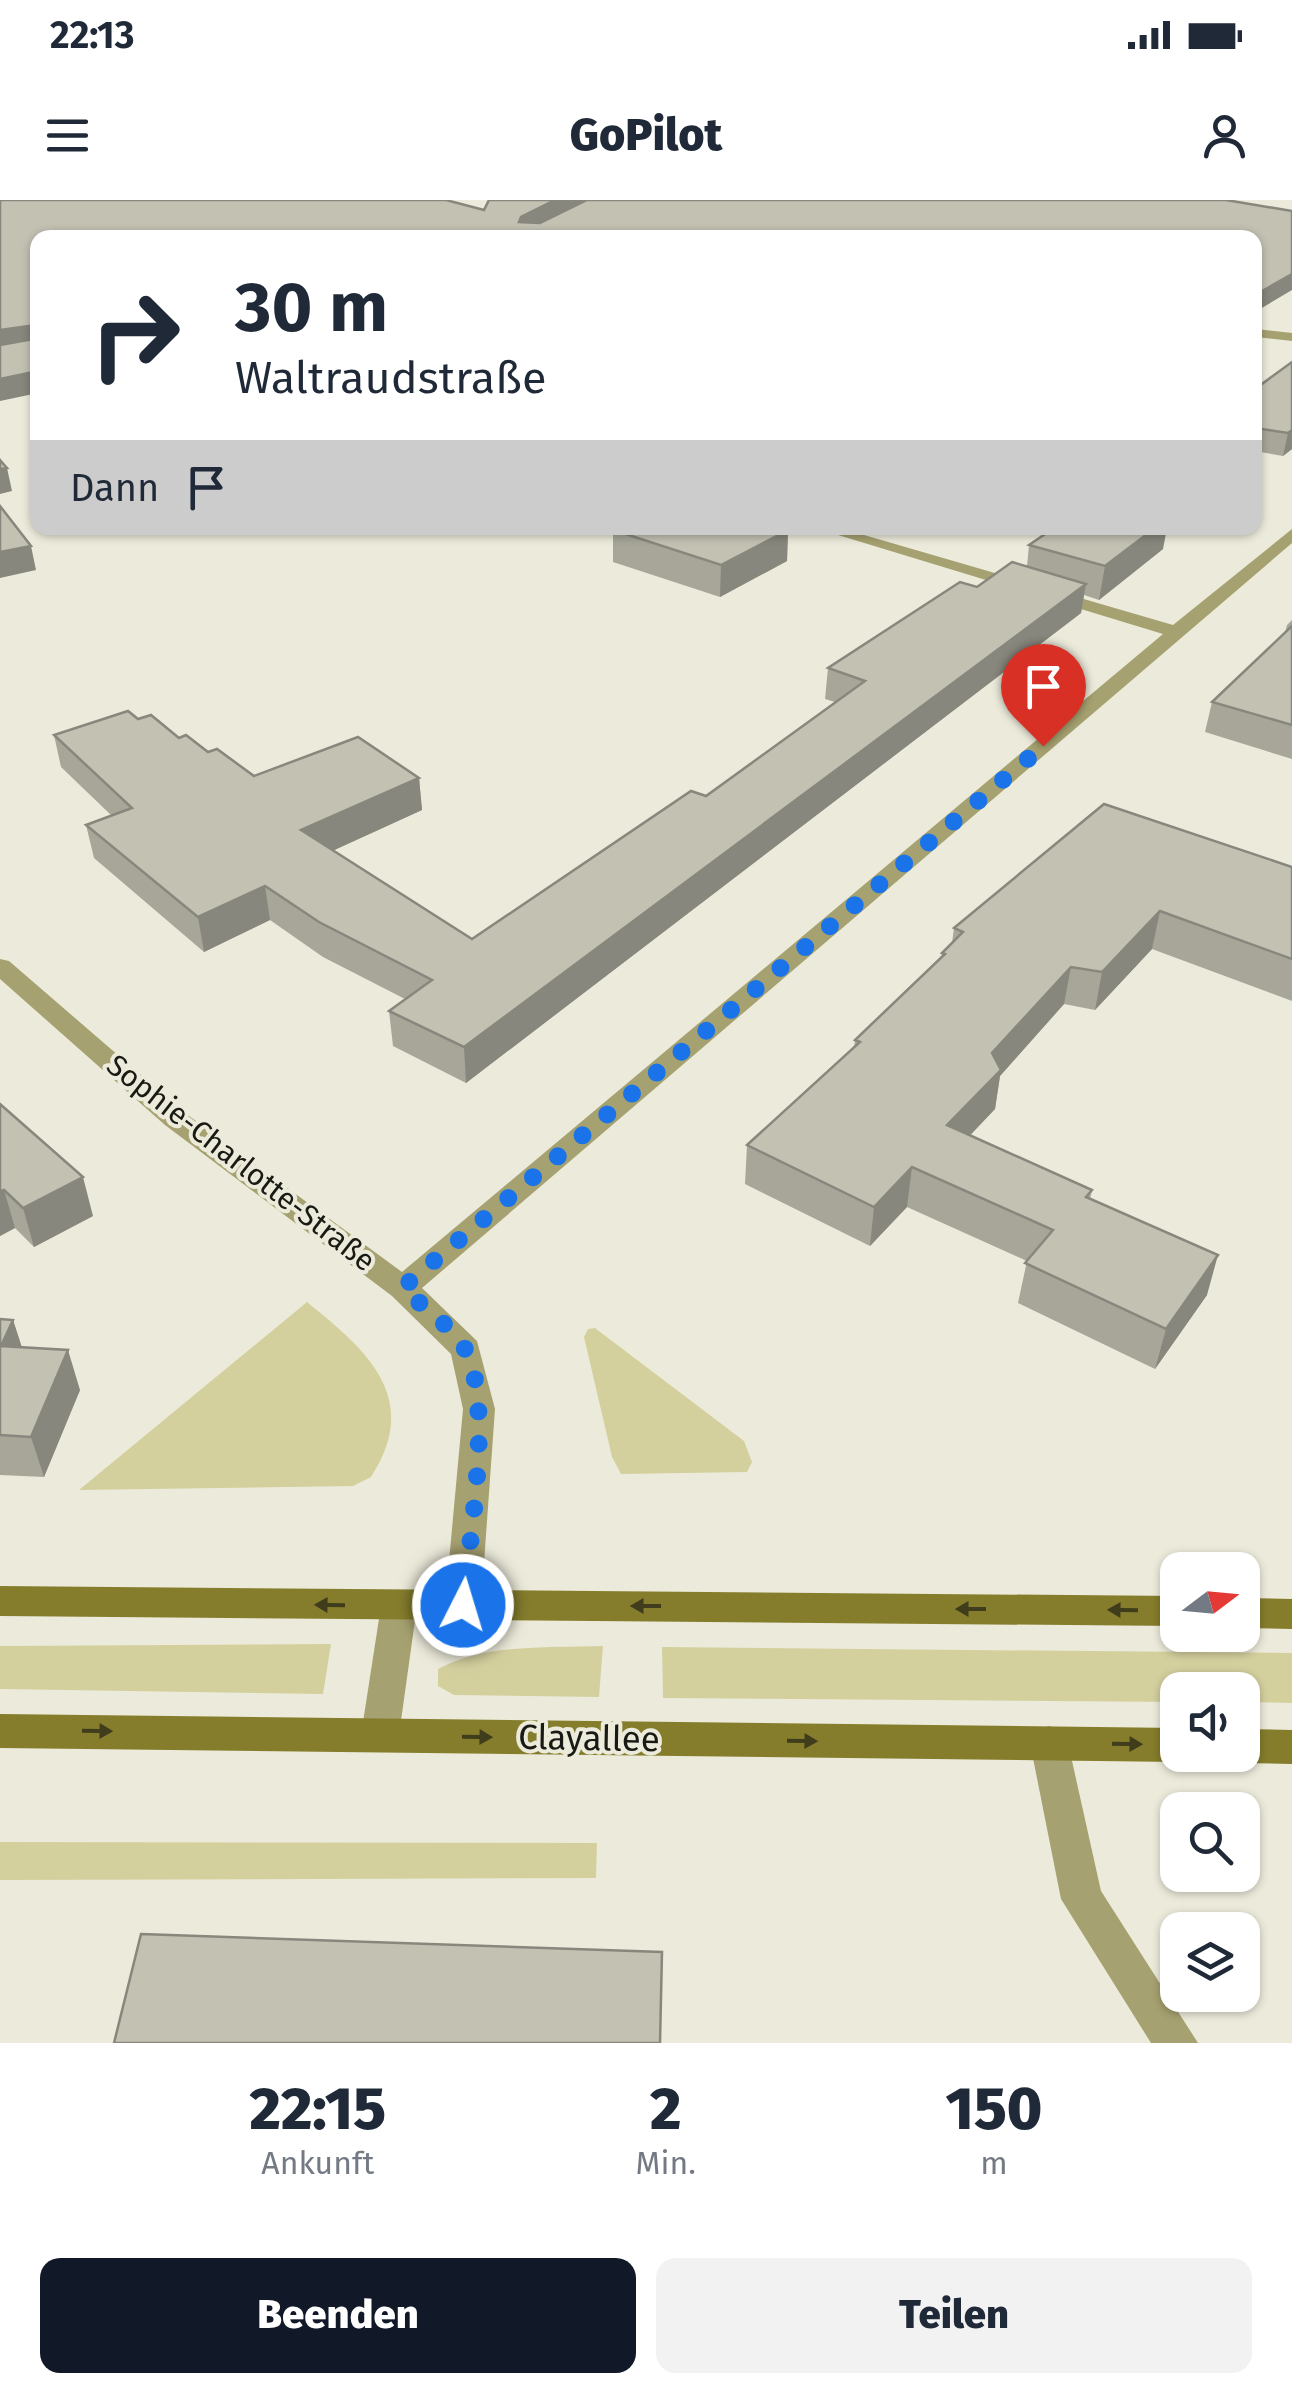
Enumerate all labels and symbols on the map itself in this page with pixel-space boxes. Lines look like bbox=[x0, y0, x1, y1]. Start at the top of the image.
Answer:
pin bbox=[1001, 644, 1086, 747]
street label: Sophie-Charlotte-Straße bbox=[100, 1047, 382, 1279]
north arrow bbox=[1160, 1552, 1260, 1652]
position arrow bbox=[411, 1553, 515, 1657]
one-way arrow bbox=[314, 1597, 346, 1613]
one-way arrow bbox=[629, 1598, 661, 1614]
one-way arrow bbox=[954, 1601, 986, 1617]
one-way arrow bbox=[1106, 1602, 1138, 1618]
street label: Clayallee bbox=[518, 1716, 660, 1760]
one-way arrow bbox=[82, 1723, 114, 1739]
one-way arrow bbox=[462, 1729, 494, 1745]
one-way arrow bbox=[787, 1733, 819, 1749]
one-way arrow bbox=[1112, 1737, 1144, 1753]

